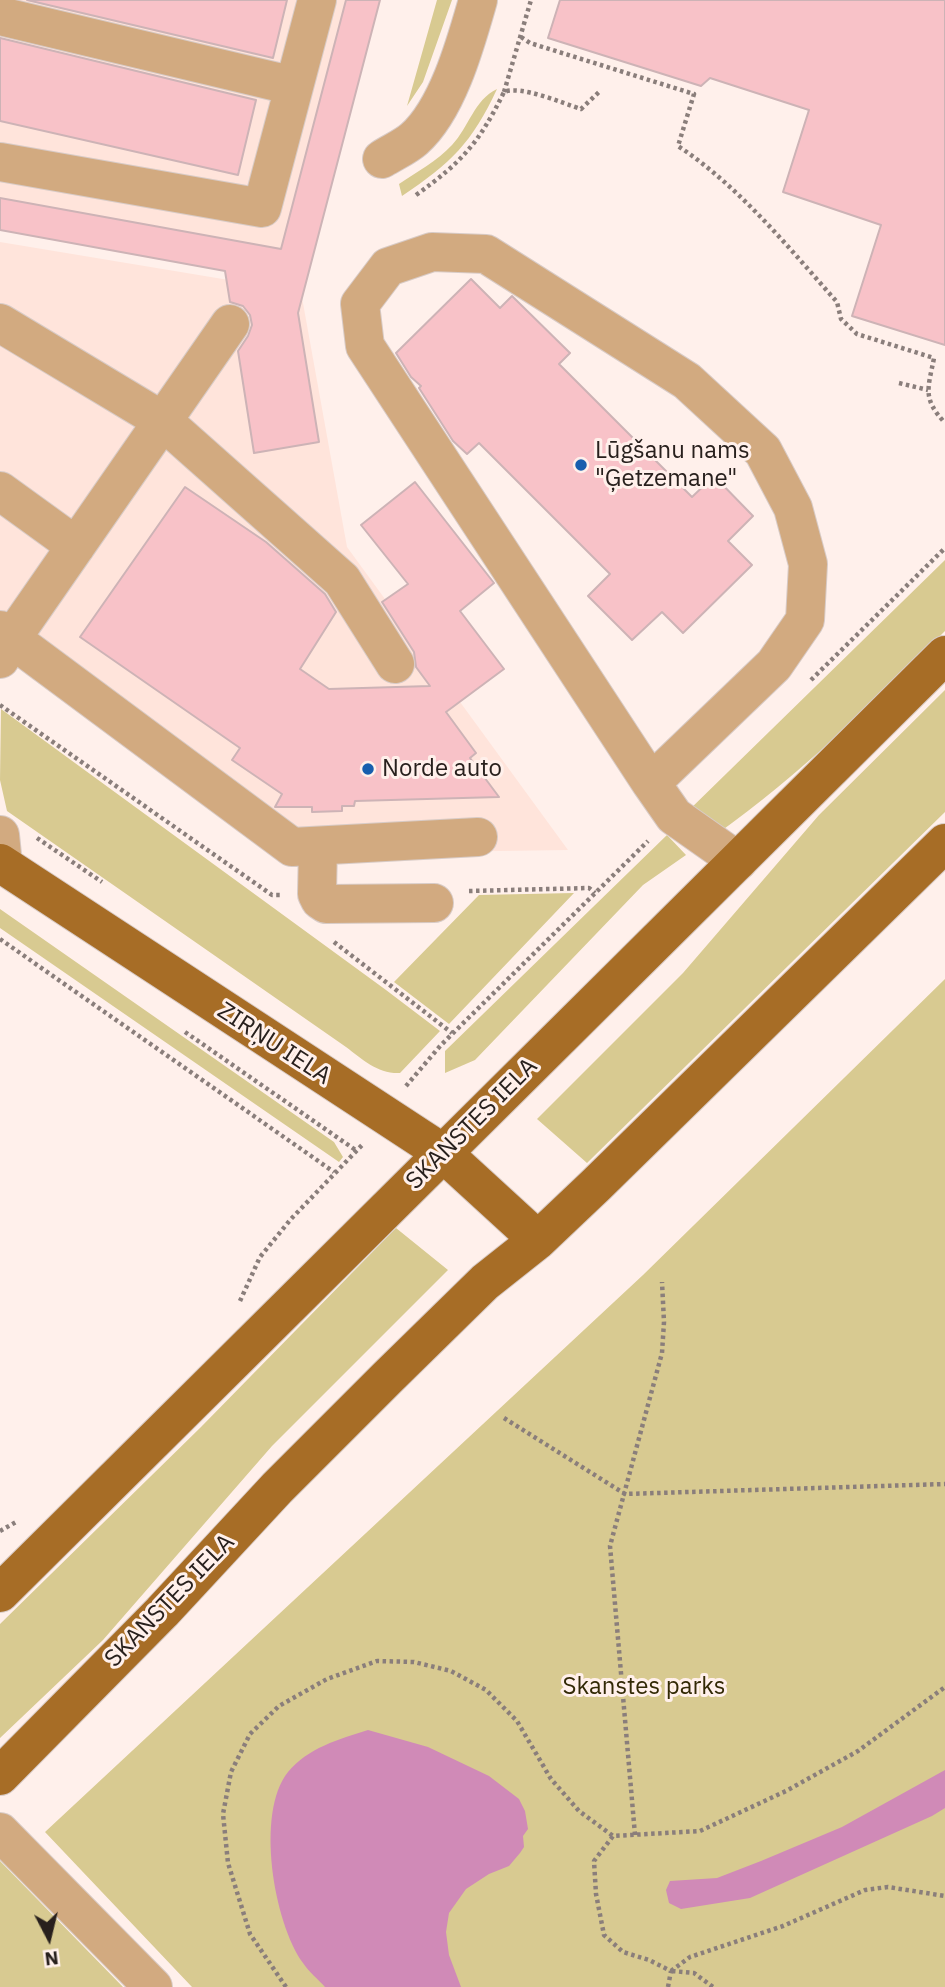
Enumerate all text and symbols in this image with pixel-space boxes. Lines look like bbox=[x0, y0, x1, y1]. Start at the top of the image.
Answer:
place label: Lūgšanu nams "Ģetzemane" bbox=[595, 437, 750, 493]
marker: Lūgšanu nams "Ģetzemane" bbox=[573, 457, 589, 473]
place label: Norde auto bbox=[382, 755, 502, 783]
marker: Norde auto bbox=[360, 761, 376, 777]
street label: ZIRŅU IELA bbox=[212, 997, 336, 1091]
street label: SKANSTES IELA bbox=[400, 1052, 544, 1196]
street label: SKANSTES IELA bbox=[99, 1528, 241, 1674]
park label: Skanstes parks bbox=[563, 1673, 725, 1701]
north arrow bbox=[14, 1903, 84, 1973]
text: N bbox=[43, 1946, 60, 1972]

